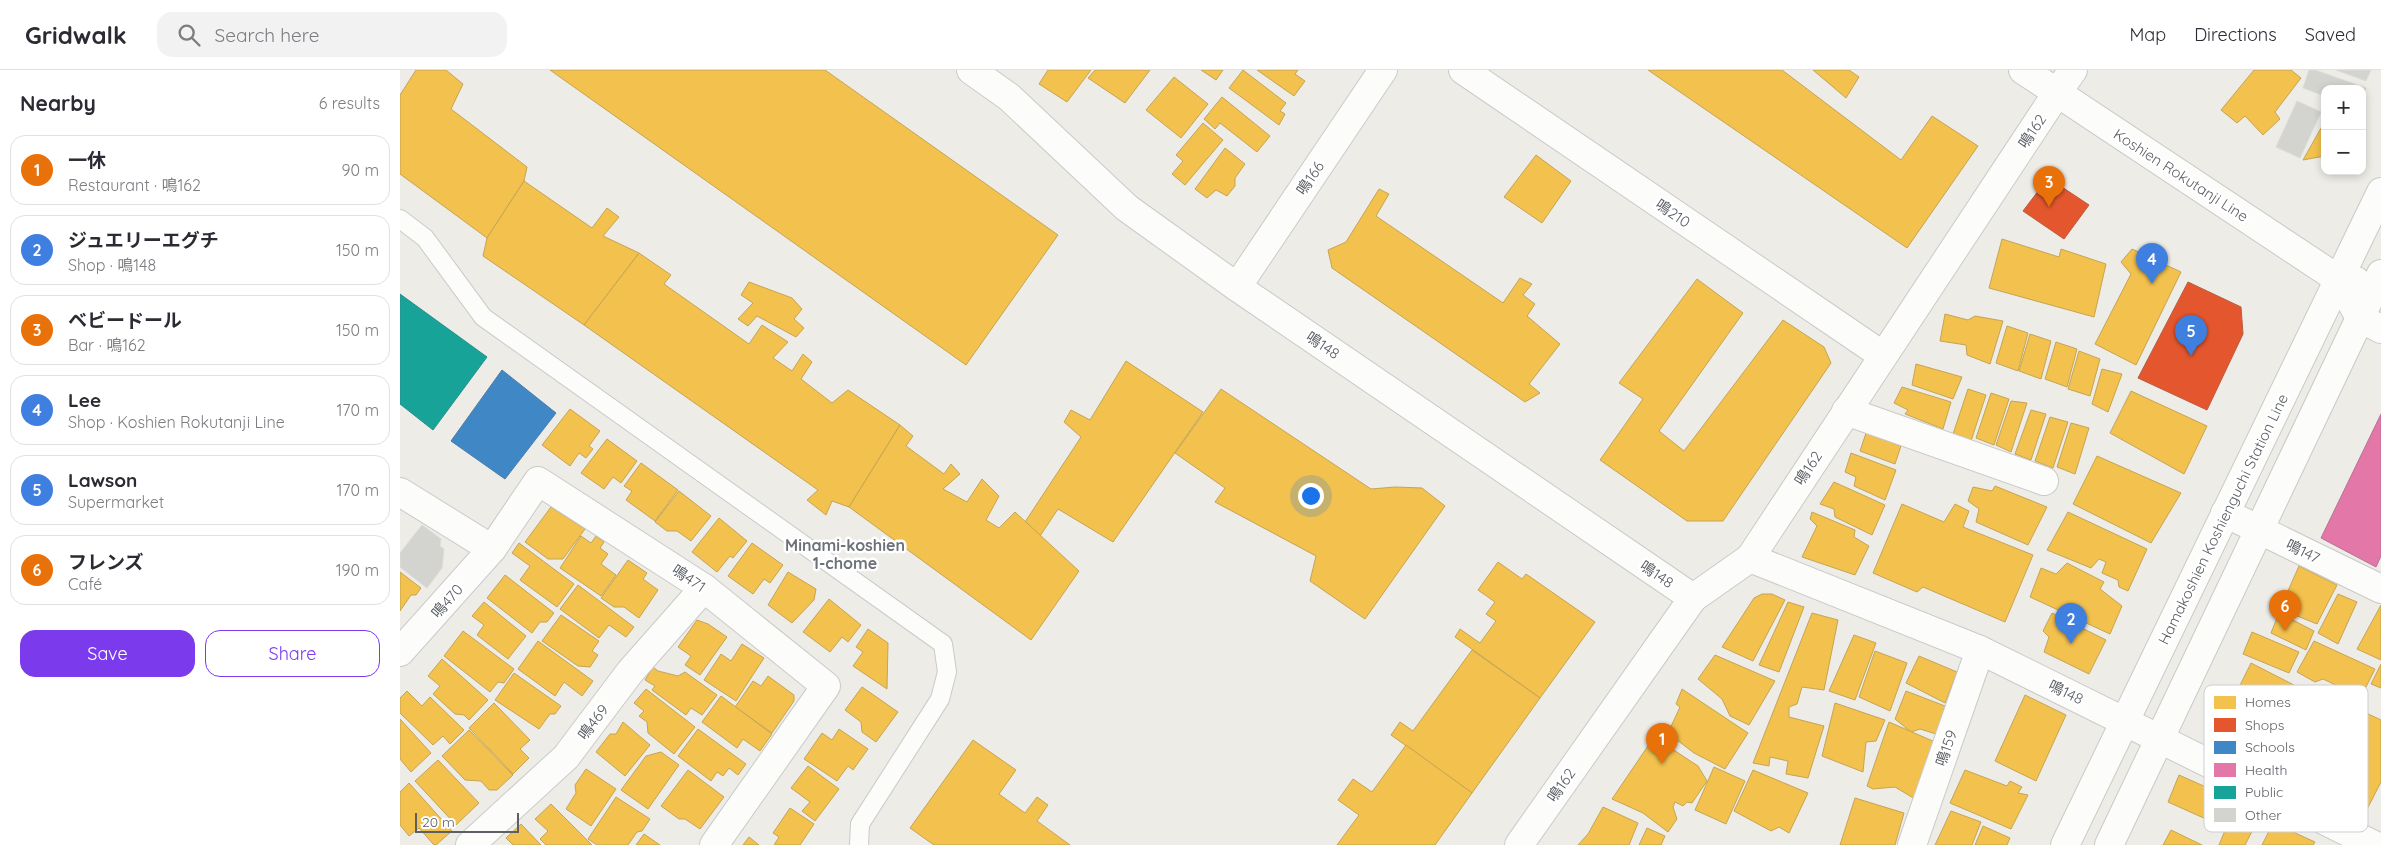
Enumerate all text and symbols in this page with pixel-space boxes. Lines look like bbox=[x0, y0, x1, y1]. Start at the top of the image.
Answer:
search box bbox=[157, 12, 507, 57]
text: Gridwalk bbox=[25, 20, 127, 50]
icon: search bbox=[175, 21, 203, 49]
text: Search here bbox=[215, 23, 319, 47]
text: Map bbox=[2129, 23, 2166, 46]
text: Directions bbox=[2194, 23, 2277, 46]
text: Saved bbox=[2305, 23, 2356, 46]
map controls bbox=[2321, 85, 2366, 175]
button: + bbox=[2321, 85, 2366, 130]
text: Nearby bbox=[20, 90, 96, 116]
text: 6 results bbox=[319, 93, 380, 113]
street label: 鳴162 bbox=[2014, 110, 2050, 152]
street label: Koshien Rokutanji Line bbox=[2110, 124, 2252, 226]
button: − bbox=[2321, 130, 2366, 175]
text: 一休 bbox=[68, 148, 106, 172]
street label: 鳴166 bbox=[1292, 157, 1328, 199]
text: 1 bbox=[34, 160, 40, 180]
text: 90 m bbox=[342, 160, 379, 180]
pin: 3 bbox=[2033, 166, 2065, 207]
text: Restaurant · 鳴162 bbox=[68, 175, 201, 195]
street label: 鳴210 bbox=[1652, 195, 1694, 231]
text: ジュエリーエグチ bbox=[68, 228, 219, 252]
text: 2 bbox=[32, 240, 42, 260]
text: 150 m bbox=[336, 240, 379, 260]
pin: 4 bbox=[2136, 243, 2168, 284]
text: Shop · 鳴148 bbox=[68, 255, 156, 275]
text: ベビードール bbox=[68, 308, 182, 332]
pin: 5 bbox=[2175, 315, 2207, 356]
text: 3 bbox=[33, 320, 41, 340]
text: 150 m bbox=[336, 320, 379, 340]
street label: 鳴148 bbox=[1303, 327, 1343, 363]
text: Bar · 鳴162 bbox=[68, 335, 146, 355]
text: Lee bbox=[68, 388, 101, 412]
street label: Hamakoshien Koshienguchi Station Line bbox=[2154, 391, 2292, 647]
text: 4 bbox=[32, 400, 42, 420]
text: 170 m bbox=[336, 400, 379, 420]
text: Shop · Koshien Rokutanji Line bbox=[68, 412, 285, 432]
street label: 鳴162 bbox=[1790, 447, 1826, 489]
text: Lawson bbox=[68, 468, 137, 492]
text: 5 bbox=[32, 480, 42, 500]
text: 170 m bbox=[336, 480, 379, 500]
your location bbox=[1298, 483, 1324, 509]
text: Supermarket bbox=[68, 492, 164, 512]
district label: Minami-koshien 1-chome bbox=[785, 535, 905, 573]
street label: 鳴147 bbox=[2283, 535, 2323, 567]
text: フレンズ bbox=[68, 550, 144, 574]
street label: 鳴148 bbox=[1637, 556, 1677, 592]
text: 6 bbox=[33, 560, 41, 580]
text: 190 m bbox=[336, 560, 379, 580]
street label: 鳴471 bbox=[669, 560, 709, 596]
text: Café bbox=[68, 574, 102, 594]
street label: 鳴470 bbox=[427, 580, 467, 622]
pin: 6 bbox=[2269, 590, 2301, 631]
pin: 2 bbox=[2055, 603, 2087, 644]
button: Save bbox=[20, 630, 195, 677]
button: Share bbox=[205, 630, 380, 677]
street label: 鳴148 bbox=[2046, 675, 2086, 709]
legend bbox=[2204, 685, 2368, 832]
text: Homes bbox=[2245, 693, 2291, 711]
street label: 鳴469 bbox=[574, 701, 612, 743]
text: Shops bbox=[2245, 716, 2284, 734]
pin: 1 bbox=[1646, 723, 1678, 764]
street label: 鳴159 bbox=[1931, 727, 1961, 769]
text: Schools bbox=[2245, 738, 2295, 756]
text: Health bbox=[2245, 761, 2287, 779]
street label: 鳴162 bbox=[1543, 764, 1579, 806]
text: Public bbox=[2245, 783, 2283, 801]
text: Other bbox=[2245, 806, 2282, 824]
scale bar bbox=[415, 810, 519, 833]
text: 20 m bbox=[422, 813, 455, 831]

